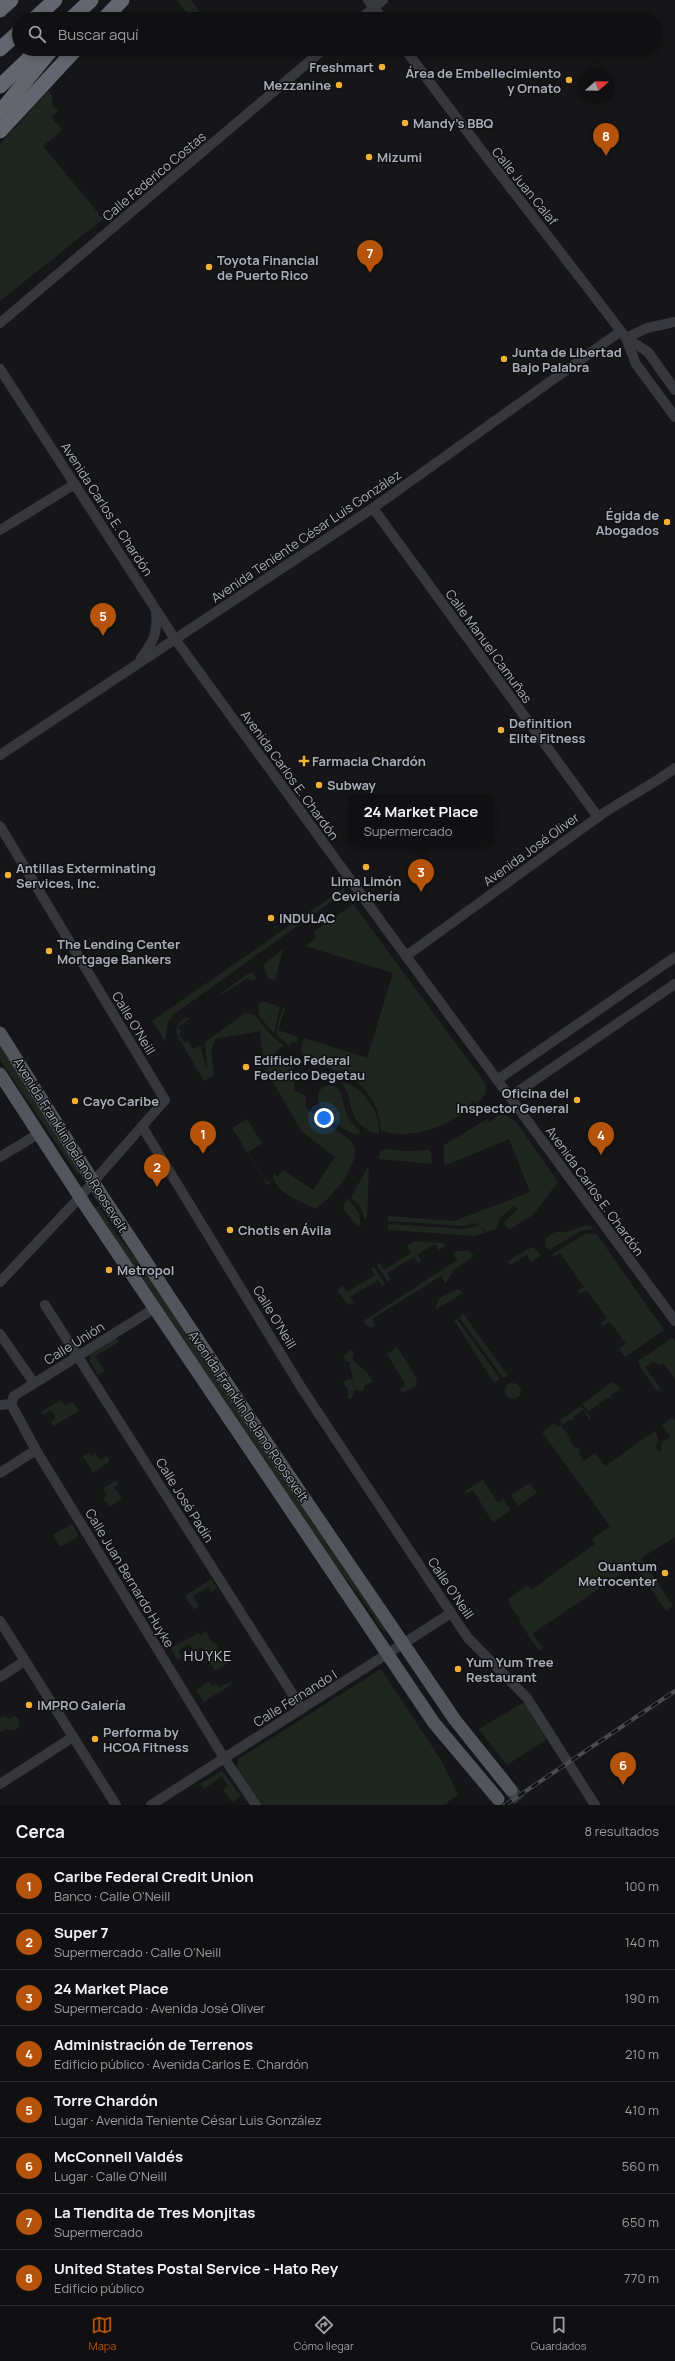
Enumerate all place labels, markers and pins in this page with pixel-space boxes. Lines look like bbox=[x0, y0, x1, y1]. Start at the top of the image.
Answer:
place label: Freshmart bbox=[309, 58, 374, 76]
marker: Freshmart bbox=[377, 62, 387, 72]
place label: Área de Embellecimiento y Ornato bbox=[405, 64, 561, 97]
marker: Área de Embellecimiento y Ornato bbox=[564, 75, 574, 85]
place label: Mezzanine bbox=[263, 76, 331, 94]
marker: Mezzanine bbox=[334, 80, 344, 90]
place label: Mandy's BBQ bbox=[413, 114, 494, 132]
marker: Mandy's BBQ bbox=[400, 118, 410, 128]
pin: 8 bbox=[593, 123, 619, 156]
place label: Mizumi bbox=[377, 148, 422, 166]
marker: Mizumi bbox=[364, 152, 374, 162]
pin: 7 bbox=[357, 240, 383, 273]
place label: Toyota Financial de Puerto Rico bbox=[217, 251, 319, 284]
marker: Toyota Financial de Puerto Rico bbox=[204, 262, 214, 272]
place label: Junta de Libertad Bajo Palabra bbox=[512, 343, 622, 376]
marker: Junta de Libertad Bajo Palabra bbox=[499, 354, 509, 364]
place label: Égida de Abogados bbox=[596, 506, 659, 539]
marker: Égida de Abogados bbox=[662, 517, 672, 527]
pin: 5 bbox=[90, 603, 116, 636]
place label: Definition Elite Fitness bbox=[509, 714, 586, 747]
marker: Definition Elite Fitness bbox=[496, 725, 506, 735]
place label: Farmacia Chardón bbox=[312, 752, 426, 770]
marker: Farmacia Chardón bbox=[299, 756, 309, 766]
place label: Subway bbox=[327, 776, 377, 794]
marker: Subway bbox=[314, 780, 324, 790]
place label: Antillas Exterminating Services, Inc. bbox=[16, 859, 156, 892]
pin: 3 bbox=[408, 859, 434, 892]
marker: Lima Limón Cevichería bbox=[361, 862, 371, 872]
marker: Antillas Exterminating Services, Inc. bbox=[3, 870, 13, 880]
place label: Lima Limón Cevichería bbox=[331, 872, 401, 905]
place label: INDULAC bbox=[279, 909, 336, 927]
marker: INDULAC bbox=[266, 913, 276, 923]
place label: The Lending Center Mortgage Bankers bbox=[57, 935, 180, 968]
marker: The Lending Center Mortgage Bankers bbox=[44, 946, 54, 956]
place label: Edificio Federal Federico Degetau bbox=[254, 1051, 365, 1084]
marker: Edificio Federal Federico Degetau bbox=[241, 1062, 251, 1072]
place label: Oficina del Inspector General bbox=[457, 1084, 569, 1117]
place label: Cayo Caribe bbox=[83, 1092, 159, 1110]
marker: Oficina del Inspector General bbox=[572, 1095, 582, 1105]
marker: Cayo Caribe bbox=[70, 1096, 80, 1106]
pin: 1 bbox=[190, 1121, 216, 1154]
pin: 4 bbox=[588, 1122, 614, 1155]
pin: 2 bbox=[144, 1154, 170, 1187]
place label: Chotis en Ávila bbox=[238, 1221, 331, 1239]
marker: Chotis en Ávila bbox=[225, 1225, 235, 1235]
place label: Metropol bbox=[117, 1261, 174, 1279]
marker: Metropol bbox=[104, 1265, 114, 1275]
place label: Quantum Metrocenter bbox=[578, 1557, 657, 1590]
marker: Quantum Metrocenter bbox=[660, 1568, 670, 1578]
place label: Yum Yum Tree Restaurant bbox=[466, 1653, 554, 1686]
marker: Yum Yum Tree Restaurant bbox=[453, 1664, 463, 1674]
place label: IMPRO Galería bbox=[37, 1696, 126, 1714]
marker: IMPRO Galería bbox=[24, 1700, 34, 1710]
place label: Performa by HCOA Fitness bbox=[103, 1723, 189, 1756]
marker: Performa by HCOA Fitness bbox=[90, 1734, 100, 1744]
pin: 6 bbox=[610, 1752, 636, 1785]

